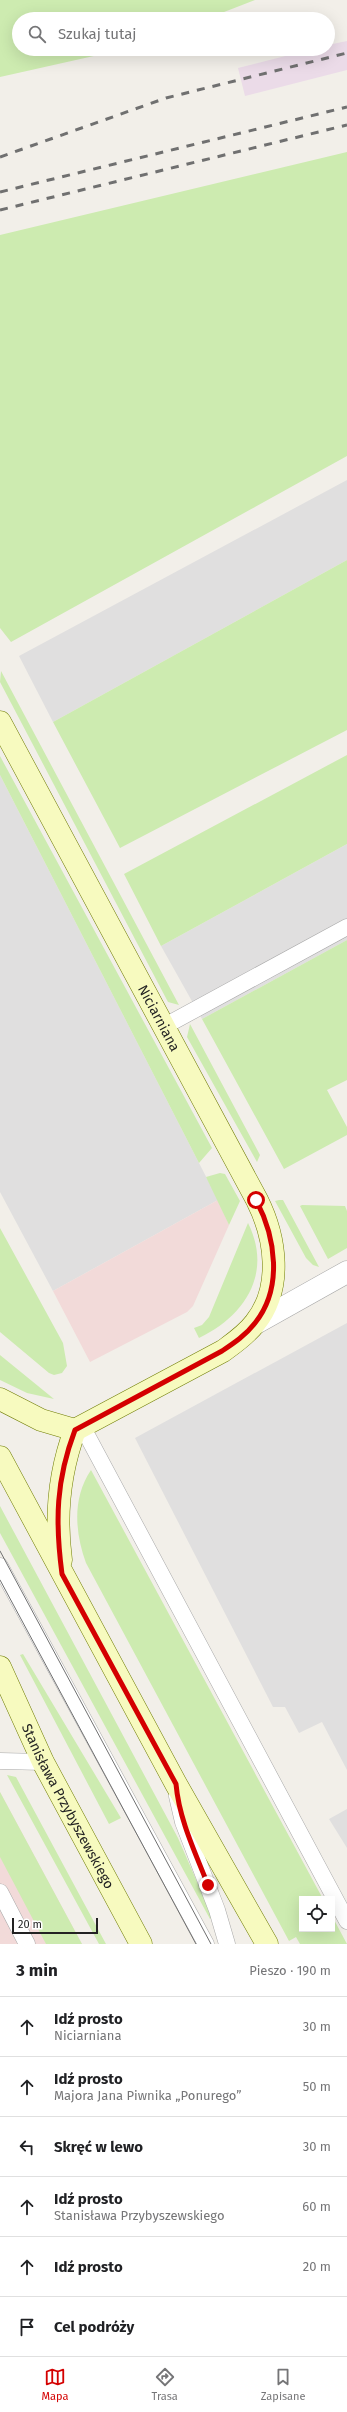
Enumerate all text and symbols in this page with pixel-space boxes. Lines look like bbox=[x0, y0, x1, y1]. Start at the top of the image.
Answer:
search box bbox=[12, 12, 335, 56]
icon: search bbox=[26, 23, 48, 45]
text: Szukaj tutaj bbox=[58, 25, 136, 43]
street label: Niciarniana bbox=[134, 982, 183, 1054]
route start bbox=[247, 1191, 265, 1209]
street label: Stanisława Przybyszewskiego bbox=[18, 1721, 118, 1892]
route end bbox=[199, 1876, 217, 1894]
map controls bbox=[299, 1896, 335, 1932]
button: locate bbox=[299, 1896, 335, 1932]
scale bar bbox=[12, 1916, 98, 1935]
text: 20 m bbox=[18, 1918, 42, 1931]
text: 3 min bbox=[16, 1960, 58, 1981]
text: Pieszo · 190 m bbox=[249, 1963, 331, 1978]
text: Idź prosto bbox=[54, 2010, 123, 2028]
icon: ahead bbox=[16, 2016, 38, 2038]
text: 30 m bbox=[303, 2019, 331, 2034]
text: Niciarniana bbox=[54, 2028, 122, 2043]
text: Idź prosto bbox=[54, 2070, 123, 2088]
icon: ahead bbox=[16, 2076, 38, 2098]
text: 50 m bbox=[303, 2079, 331, 2094]
text: Majora Jana Piwnika „Ponurego” bbox=[54, 2088, 242, 2103]
icon: left bbox=[16, 2136, 38, 2158]
text: Skręć w lewo bbox=[54, 2138, 143, 2156]
text: 30 m bbox=[303, 2139, 331, 2154]
text: Idź prosto bbox=[54, 2190, 123, 2208]
icon: ahead bbox=[16, 2196, 38, 2218]
text: 60 m bbox=[302, 2199, 331, 2214]
text: Stanisława Przybyszewskiego bbox=[54, 2208, 225, 2223]
icon: ahead bbox=[16, 2256, 38, 2278]
text: Idź prosto bbox=[54, 2258, 123, 2276]
text: 20 m bbox=[303, 2259, 331, 2274]
icon: arrive bbox=[16, 2316, 38, 2338]
text: Cel podróży bbox=[54, 2318, 134, 2336]
tab: Mapa bbox=[42, 2366, 69, 2403]
tab: Trasa bbox=[152, 2366, 178, 2403]
tab: Zapisane bbox=[261, 2366, 305, 2403]

